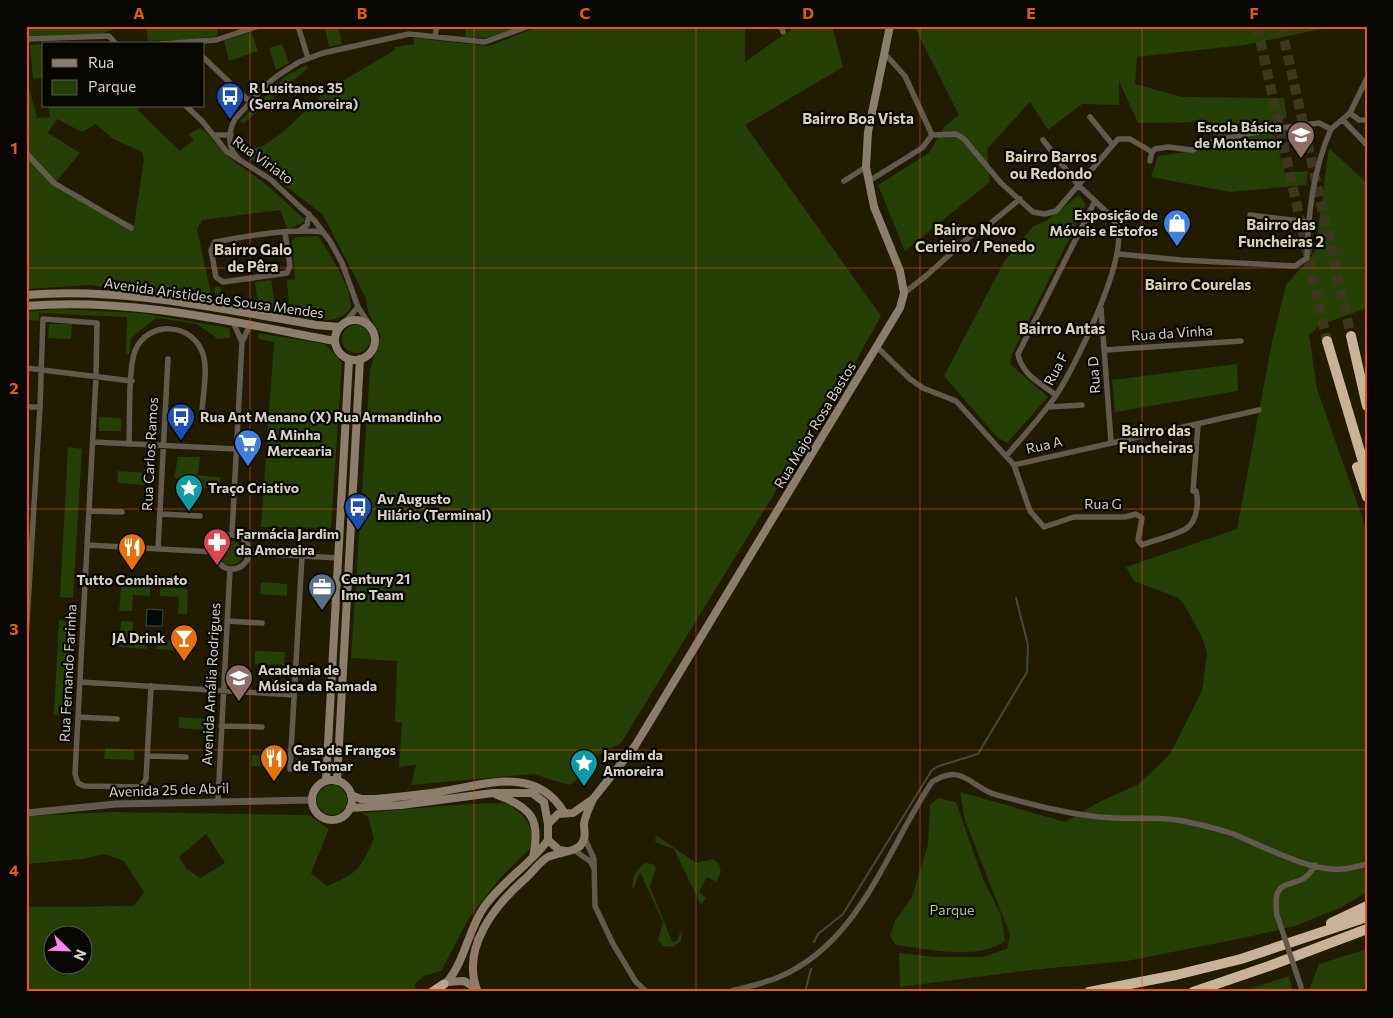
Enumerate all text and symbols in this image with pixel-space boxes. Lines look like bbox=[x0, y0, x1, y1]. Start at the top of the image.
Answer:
text: A bbox=[133, 3, 145, 22]
text: B bbox=[357, 3, 368, 22]
text: C bbox=[580, 3, 591, 22]
text: D bbox=[802, 3, 814, 22]
text: E bbox=[1026, 3, 1036, 22]
text: F bbox=[1249, 3, 1259, 22]
legend bbox=[42, 42, 205, 108]
text: Rua bbox=[88, 53, 114, 71]
text: Parque bbox=[88, 77, 136, 95]
place label: R Lusitanos 35 (Serra Amoreira) bbox=[249, 79, 359, 112]
bus stop icon: R Lusitanos 35 (Serra Amoreira) bbox=[215, 81, 245, 120]
district label: Bairro Boa Vista bbox=[802, 109, 914, 127]
place label: Escola Básica de Montemor bbox=[1194, 118, 1282, 151]
school or university icon: Escola Básica de Montemor bbox=[1286, 120, 1316, 159]
street label: Rua Viriato bbox=[230, 132, 297, 187]
text: 1 bbox=[10, 138, 18, 157]
district label: Bairro Barros ou Redondo bbox=[1005, 147, 1097, 182]
place label: Exposição de Móveis e Estofos bbox=[1050, 206, 1158, 239]
shop icon: Exposição de Móveis e Estofos bbox=[1162, 208, 1192, 247]
district label: Bairro das Funcheiras 2 bbox=[1238, 215, 1324, 250]
district label: Bairro Novo Cerieiro / Penedo bbox=[915, 220, 1035, 255]
district label: Bairro Galo de Pêra bbox=[214, 240, 292, 275]
street label: Avenida Aristides de Sousa Mendes bbox=[103, 274, 325, 321]
district label: Bairro Courelas bbox=[1145, 275, 1251, 293]
district label: Bairro Antas bbox=[1019, 319, 1105, 337]
street label: Rua da Vinha bbox=[1131, 321, 1213, 344]
street label: Rua F bbox=[1040, 349, 1071, 388]
street label: Rua D bbox=[1084, 356, 1103, 394]
street label: Rua Major Rosa Bastos bbox=[770, 358, 859, 491]
text: 2 bbox=[9, 378, 19, 397]
street label: Rua Carlos Ramos bbox=[138, 397, 161, 511]
bus stop icon: Rua Ant Menano (X) Rua Armandinho bbox=[166, 402, 196, 441]
place label: Rua Ant Menano (X) Rua Armandinho bbox=[200, 408, 442, 425]
district label: Bairro das Funcheiras bbox=[1119, 421, 1193, 456]
place label: A Minha Mercearia bbox=[267, 426, 332, 459]
supermarket icon: A Minha Mercearia bbox=[233, 428, 263, 467]
street label: Rua A bbox=[1024, 432, 1064, 457]
place icon: Traço Criativo bbox=[174, 473, 204, 512]
place label: Traço Criativo bbox=[208, 479, 299, 496]
place label: Av Augusto Hilário (Terminal) bbox=[377, 490, 492, 523]
bus stop icon: Av Augusto Hilário (Terminal) bbox=[343, 492, 373, 531]
street label: Rua G bbox=[1084, 495, 1122, 512]
place label: Farmácia Jardim da Amoreira bbox=[236, 525, 339, 558]
pharmacy icon: Farmácia Jardim da Amoreira bbox=[202, 527, 232, 566]
restaurant icon: Tutto Combinato bbox=[117, 532, 147, 571]
place label: Century 21 Imo Team bbox=[341, 570, 410, 603]
place label: Tutto Combinato bbox=[76, 571, 188, 588]
office icon: Century 21 Imo Team bbox=[307, 572, 337, 611]
street label: Avenida Amália Rodrigues bbox=[198, 602, 223, 766]
street label: Rua Fernando Farinha bbox=[55, 604, 80, 742]
text: 3 bbox=[9, 619, 19, 638]
bar icon: JA Drink bbox=[169, 623, 199, 662]
place label: JA Drink bbox=[112, 629, 165, 646]
place label: Academia de Música da Ramada bbox=[258, 661, 377, 694]
school or university icon: Academia de Música da Ramada bbox=[224, 663, 254, 702]
place label: Casa de Frangos de Tomar bbox=[293, 741, 397, 774]
restaurant icon: Casa de Frangos de Tomar bbox=[259, 743, 289, 782]
place label: Jardim da Amoreira bbox=[603, 746, 664, 779]
place icon: Jardim da Amoreira bbox=[569, 748, 599, 787]
street label: Avenida 25 de Abril bbox=[108, 779, 229, 800]
text: 4 bbox=[9, 860, 19, 879]
park label: Parque bbox=[930, 901, 974, 918]
north arrow bbox=[42, 926, 92, 976]
text: N bbox=[71, 947, 90, 963]

